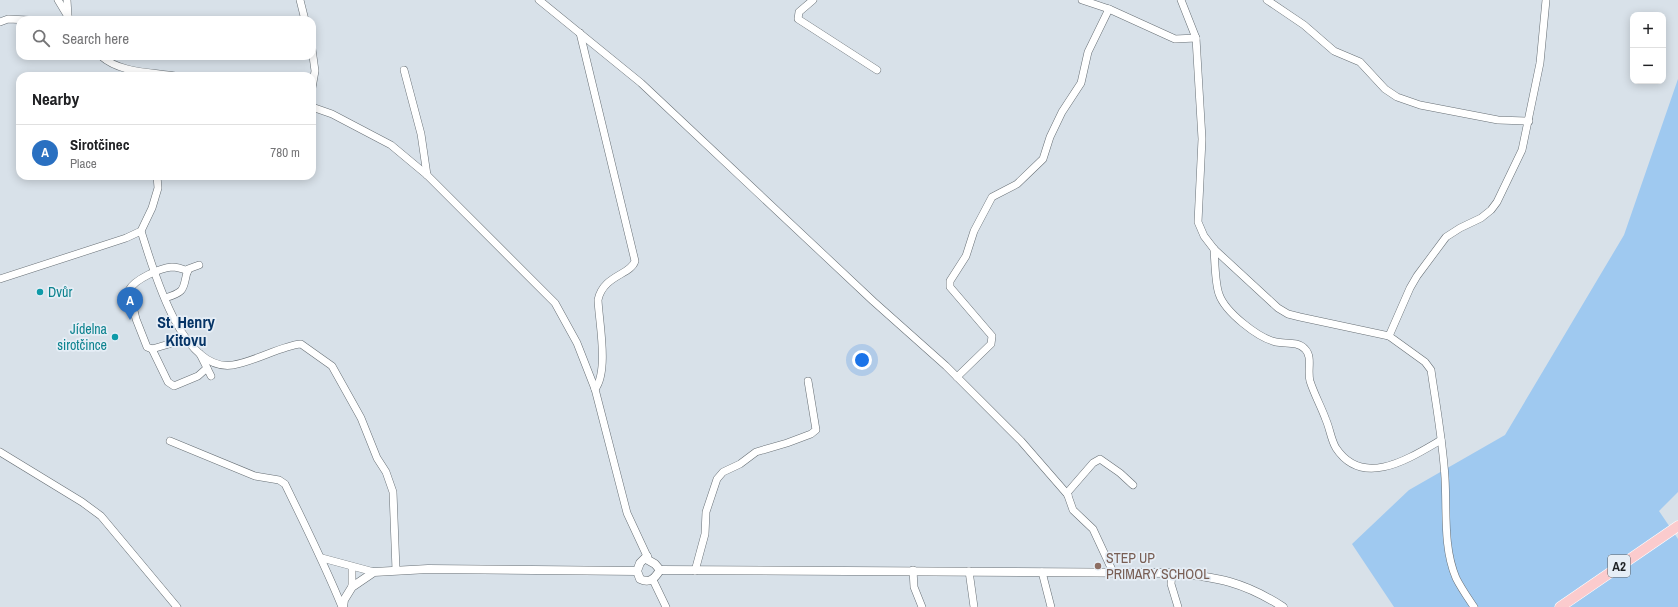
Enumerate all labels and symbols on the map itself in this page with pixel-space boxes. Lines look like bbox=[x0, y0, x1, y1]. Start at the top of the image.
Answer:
place label: Dvůr bbox=[48, 283, 72, 301]
marker: Dvůr bbox=[35, 287, 45, 297]
pin: A bbox=[117, 287, 143, 320]
district label: St. Henry Kitovu bbox=[157, 311, 215, 351]
place label: Jídelna sirotčince bbox=[57, 320, 108, 354]
marker: Jídelna sirotčince bbox=[110, 332, 120, 342]
your location bbox=[852, 350, 872, 370]
place label: STEP UP PRIMARY SCHOOL bbox=[1106, 549, 1210, 583]
road number: A2 bbox=[1608, 555, 1630, 577]
marker: STEP UP PRIMARY SCHOOL bbox=[1093, 561, 1103, 571]

